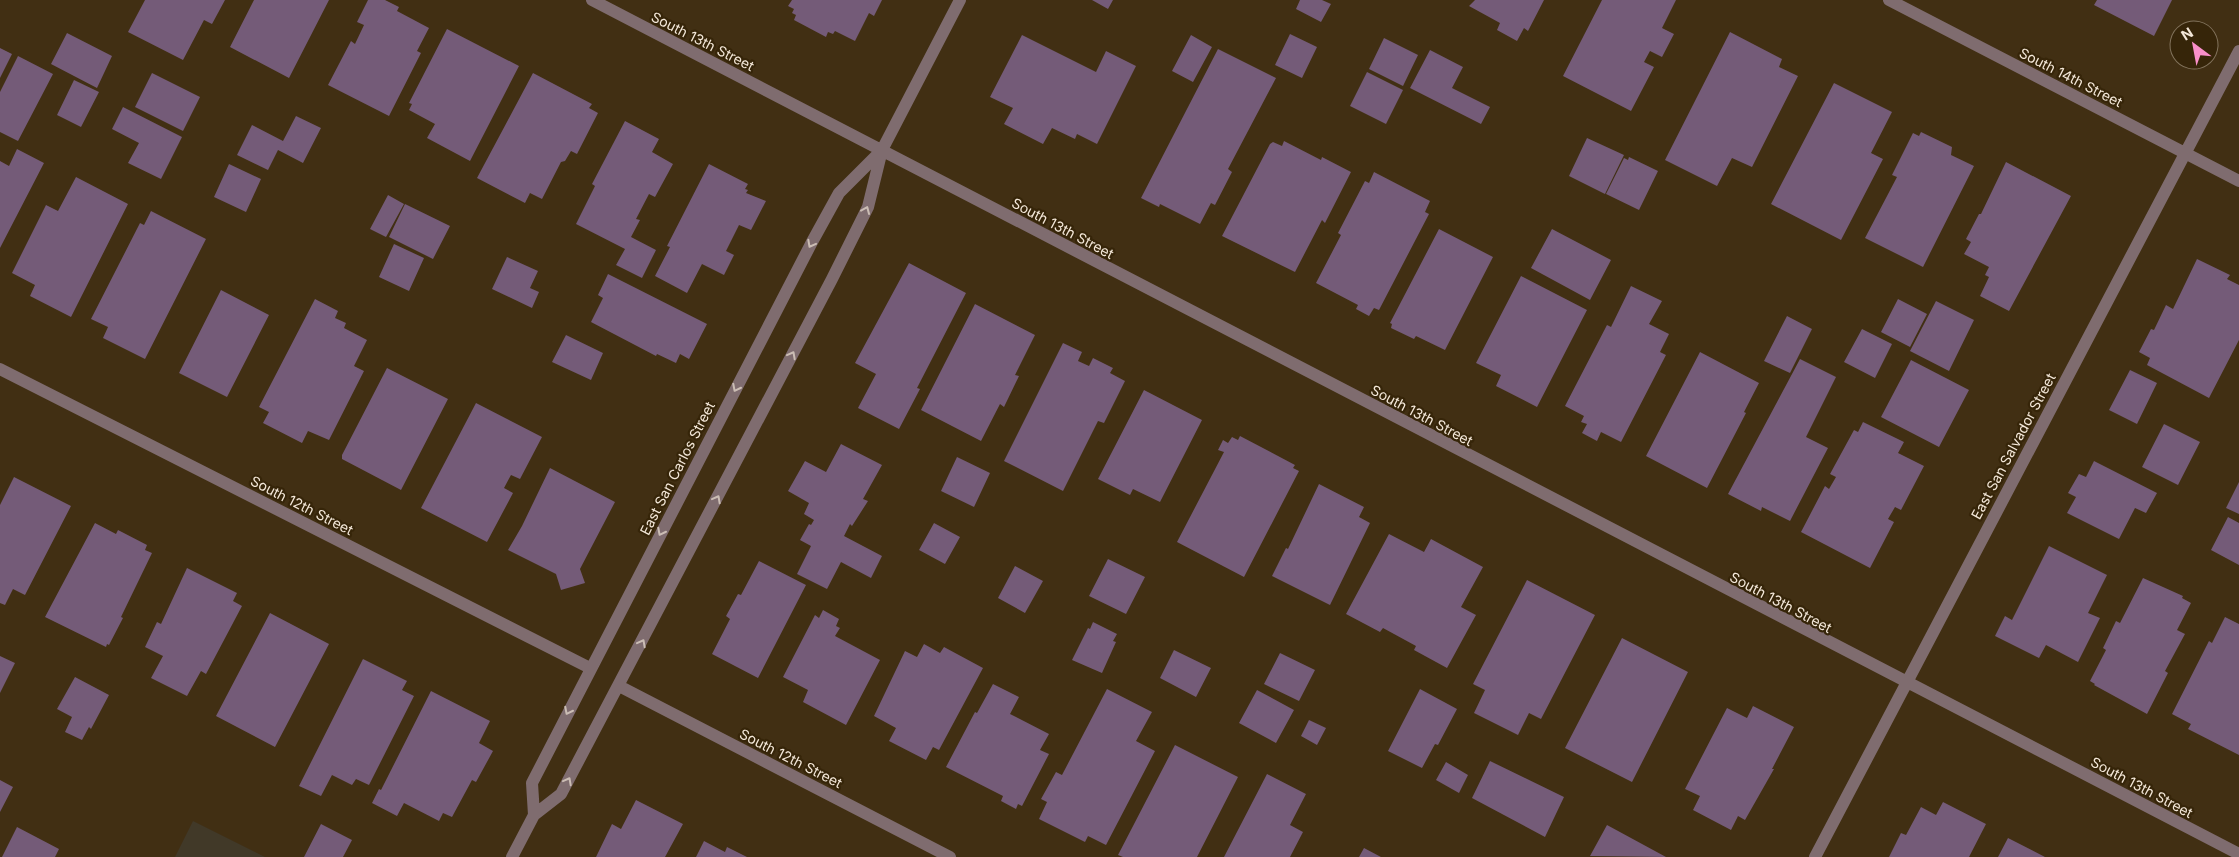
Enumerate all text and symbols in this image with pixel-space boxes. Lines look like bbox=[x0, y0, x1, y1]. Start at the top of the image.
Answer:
street label: South 13th Street bbox=[649, 8, 758, 74]
north arrow bbox=[2169, 20, 2219, 70]
text: N bbox=[2178, 24, 2196, 44]
street label: South 14th Street bbox=[2017, 44, 2126, 111]
street label: South 13th Street bbox=[1009, 194, 1117, 262]
one-way arrow bbox=[860, 206, 870, 215]
one-way arrow bbox=[807, 239, 817, 248]
one-way arrow bbox=[786, 351, 796, 360]
street label: East San Salvador Street bbox=[1967, 370, 2059, 522]
street label: South 13th Street bbox=[1368, 381, 1476, 449]
one-way arrow bbox=[732, 383, 742, 392]
street label: East San Carlos Street bbox=[636, 398, 718, 538]
street label: South 12th Street bbox=[248, 472, 357, 538]
one-way arrow bbox=[711, 495, 721, 504]
one-way arrow bbox=[657, 527, 667, 536]
street label: South 13th Street bbox=[1727, 568, 1835, 636]
one-way arrow bbox=[636, 639, 646, 648]
one-way arrow bbox=[564, 706, 574, 715]
street label: South 12th Street bbox=[737, 725, 846, 791]
street label: South 13th Street bbox=[2088, 753, 2196, 821]
one-way arrow bbox=[562, 777, 572, 786]

